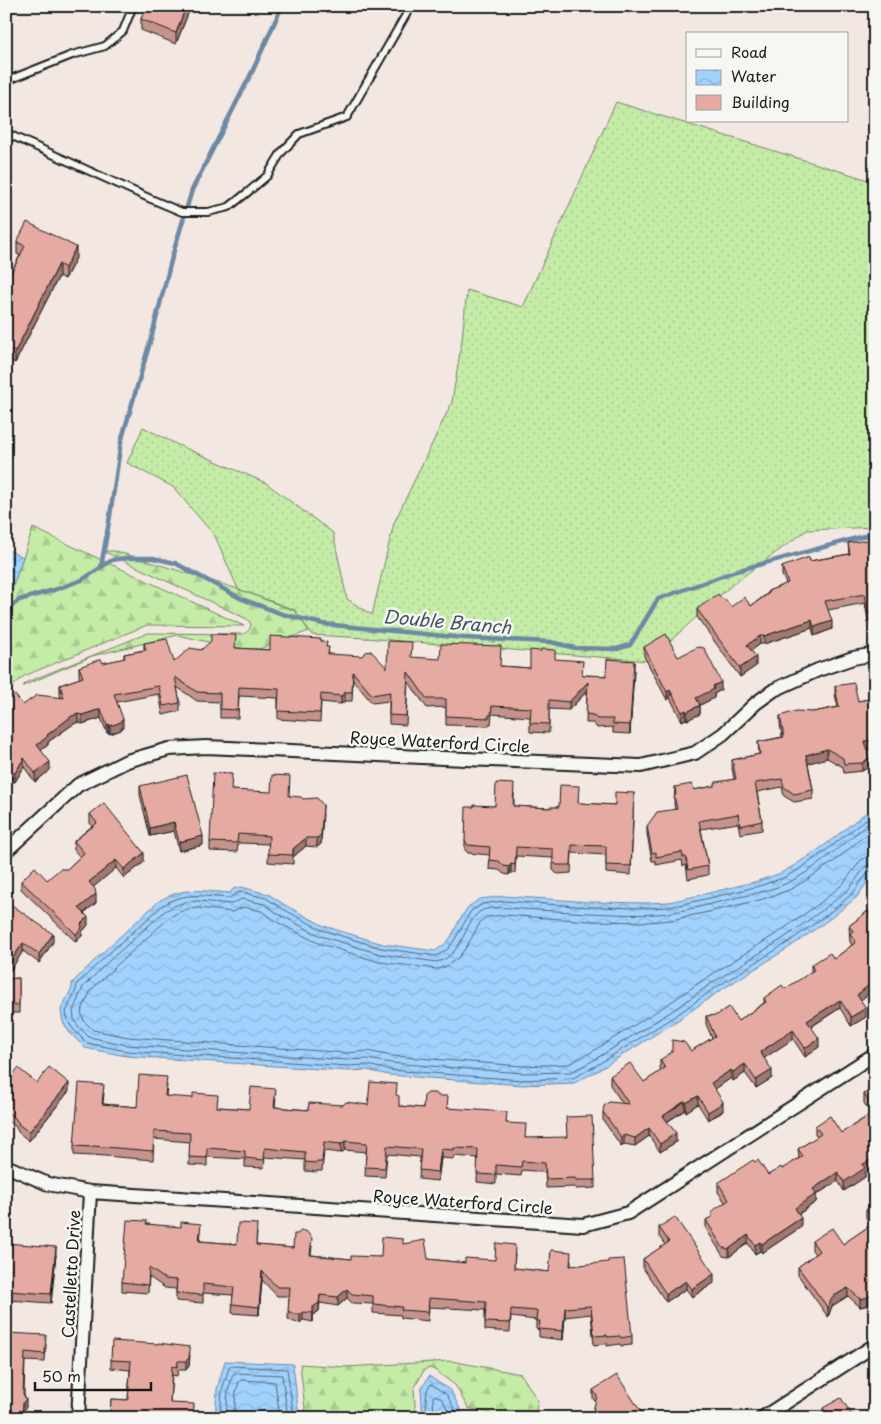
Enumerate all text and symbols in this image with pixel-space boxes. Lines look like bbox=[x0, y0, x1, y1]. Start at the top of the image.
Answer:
legend bbox=[686, 32, 848, 122]
text: Road bbox=[731, 40, 767, 63]
text: Water bbox=[731, 64, 776, 87]
text: Building bbox=[731, 90, 790, 113]
water label: Double Branch bbox=[382, 602, 513, 640]
street label: Royce Waterford Circle bbox=[349, 724, 531, 758]
street label: Royce Waterford Circle bbox=[372, 1183, 554, 1219]
street label: Castelletto Drive bbox=[55, 1209, 85, 1339]
scale bar bbox=[35, 1359, 151, 1391]
text: 50 m bbox=[42, 1364, 81, 1387]

